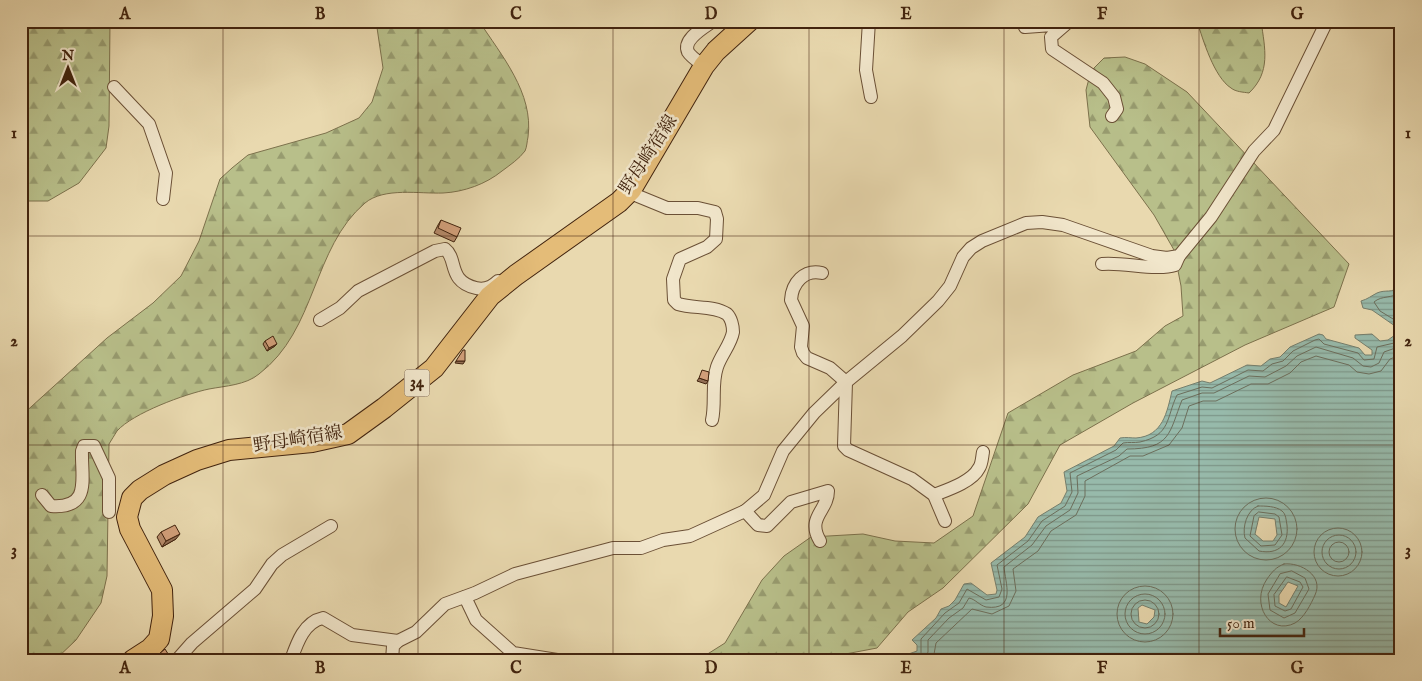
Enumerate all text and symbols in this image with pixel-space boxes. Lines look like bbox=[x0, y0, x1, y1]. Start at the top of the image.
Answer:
text: A bbox=[119, 5, 132, 25]
text: B bbox=[315, 5, 326, 25]
text: C bbox=[510, 5, 522, 25]
text: D bbox=[705, 5, 718, 25]
text: E bbox=[900, 5, 912, 25]
text: F bbox=[1097, 5, 1108, 25]
text: G bbox=[1291, 5, 1304, 25]
north arrow bbox=[42, 42, 92, 92]
text: N bbox=[61, 47, 74, 65]
street label: 野母崎宿線 bbox=[615, 111, 683, 199]
text: 1 bbox=[11, 124, 17, 144]
text: 1 bbox=[1405, 124, 1411, 144]
text: 2 bbox=[10, 332, 18, 352]
text: 2 bbox=[1404, 332, 1412, 352]
road number: 34 bbox=[404, 369, 430, 396]
street label: 野母崎宿線 bbox=[252, 422, 344, 458]
text: 3 bbox=[11, 541, 17, 561]
text: 3 bbox=[1405, 541, 1411, 561]
scale bar bbox=[1220, 606, 1303, 638]
text: 50 m bbox=[1227, 614, 1255, 633]
text: A bbox=[119, 659, 132, 679]
text: B bbox=[315, 659, 326, 679]
text: C bbox=[510, 659, 522, 679]
text: D bbox=[705, 659, 718, 679]
text: E bbox=[900, 659, 912, 679]
text: F bbox=[1097, 659, 1108, 679]
text: G bbox=[1291, 659, 1304, 679]

